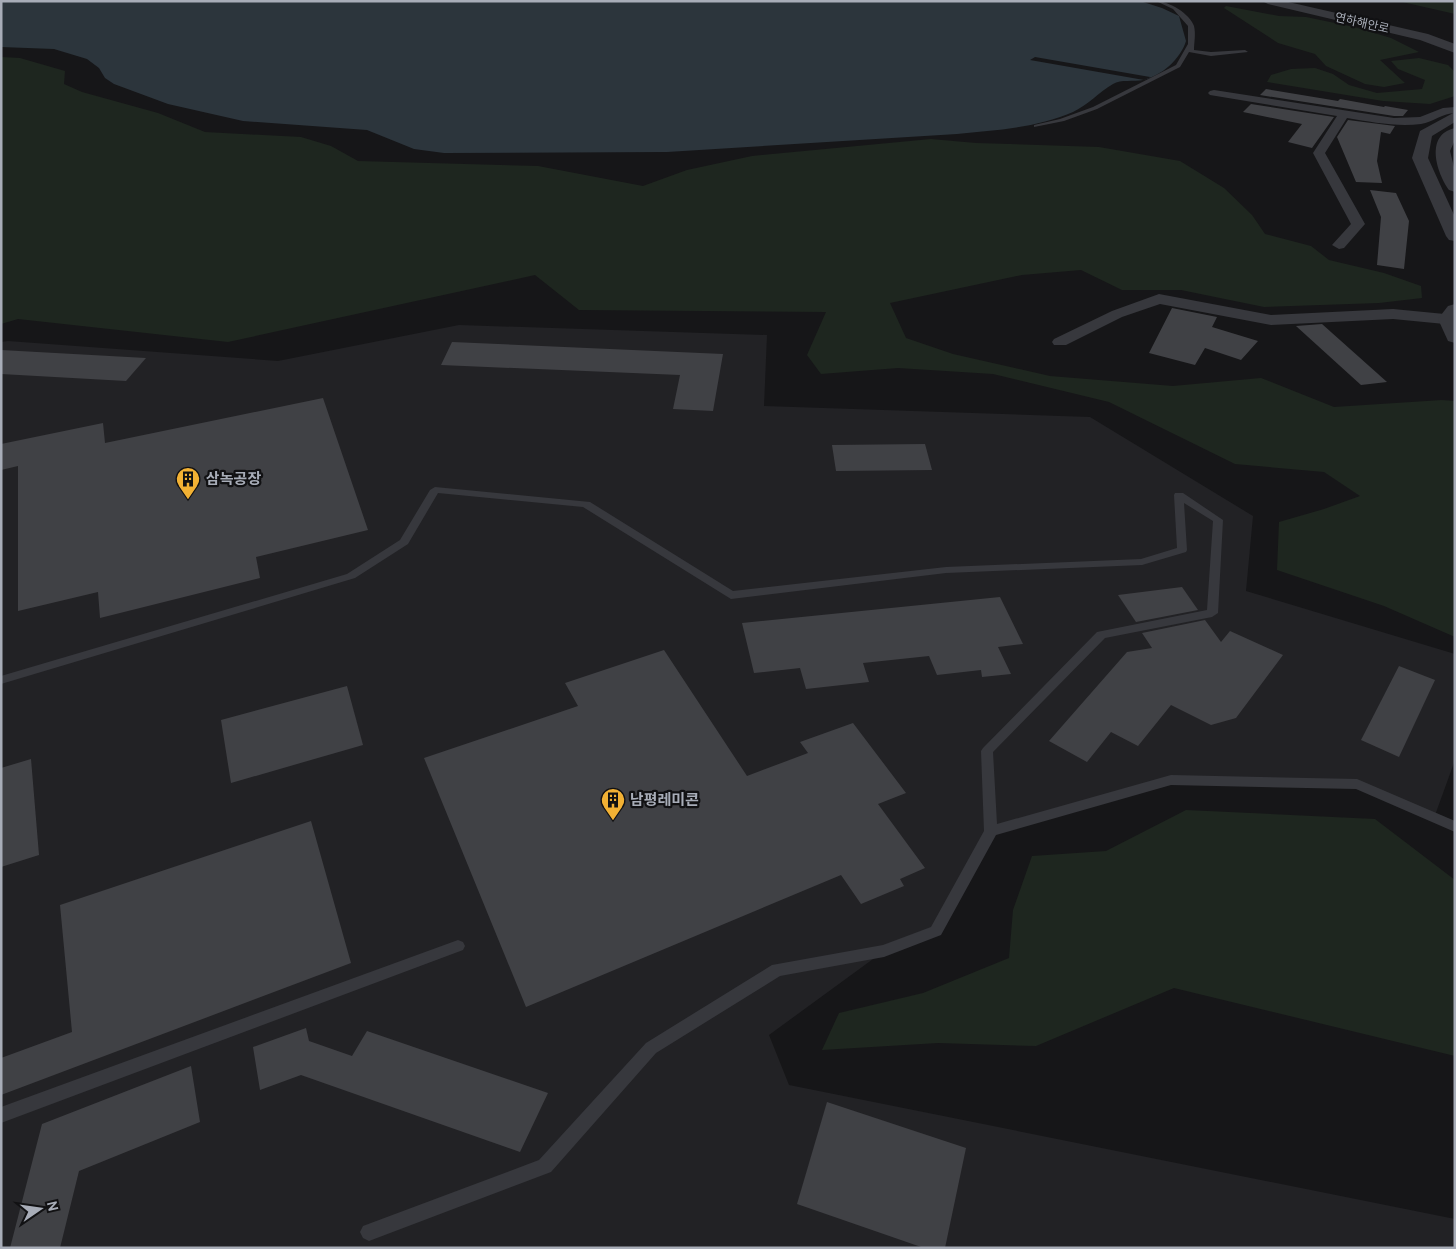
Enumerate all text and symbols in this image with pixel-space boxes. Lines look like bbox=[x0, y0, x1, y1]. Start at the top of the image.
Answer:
street label: 연하해안로 bbox=[1333, 10, 1390, 38]
building icon: 삼녹공장 bbox=[175, 466, 201, 500]
place label: 삼녹공장 bbox=[206, 471, 261, 490]
building icon: 남평레미콘 bbox=[600, 787, 626, 821]
place label: 남평레미콘 bbox=[630, 792, 699, 811]
north arrow bbox=[15, 1184, 65, 1234]
text: N bbox=[42, 1200, 61, 1213]

